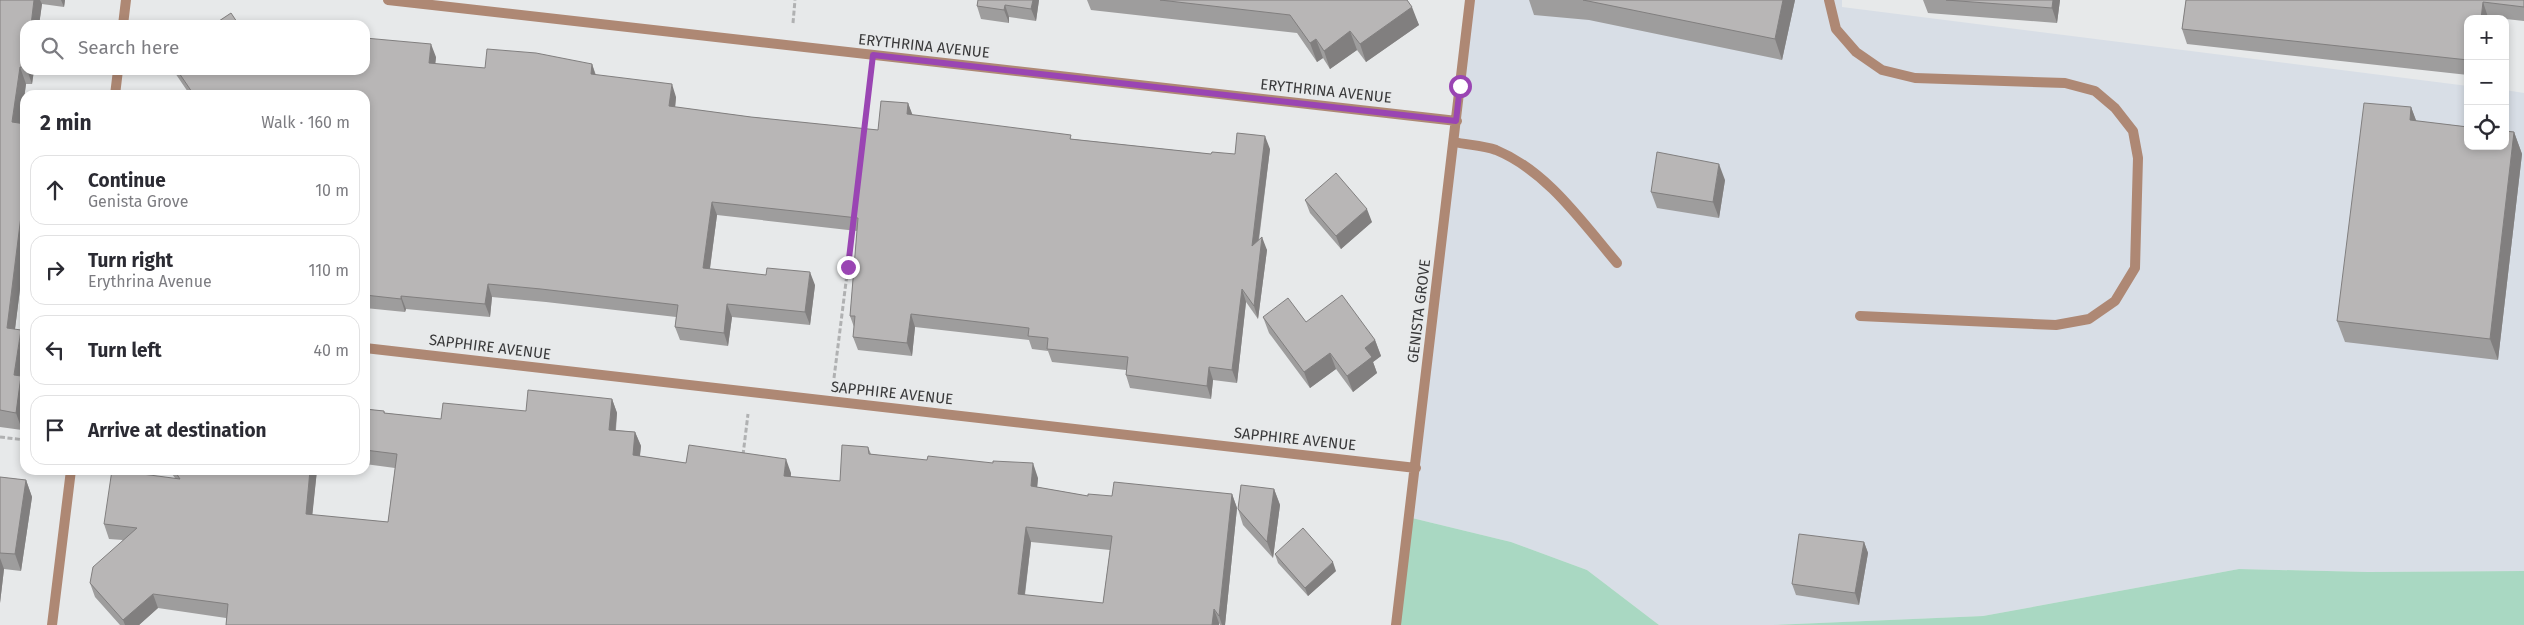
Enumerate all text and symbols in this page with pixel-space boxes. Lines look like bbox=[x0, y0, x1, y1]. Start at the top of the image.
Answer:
map controls bbox=[2464, 15, 2509, 150]
button: + bbox=[2464, 15, 2509, 60]
search box bbox=[20, 20, 370, 75]
street label: ERYTHRINA AVENUE bbox=[857, 30, 991, 62]
icon: search bbox=[38, 34, 66, 62]
text: Search here bbox=[78, 36, 179, 59]
button: − bbox=[2464, 60, 2509, 105]
street label: ERYTHRINA AVENUE bbox=[1259, 75, 1393, 107]
route start bbox=[1449, 75, 1472, 98]
button: locate bbox=[2464, 105, 2509, 150]
text: 2 min bbox=[40, 110, 92, 136]
text: Walk · 160 m bbox=[261, 113, 350, 132]
text: Continue bbox=[88, 169, 166, 192]
icon: ahead bbox=[41, 176, 69, 204]
text: 10 m bbox=[315, 181, 349, 200]
text: Genista Grove bbox=[88, 192, 188, 211]
text: Turn right bbox=[88, 249, 173, 272]
icon: right bbox=[41, 256, 69, 284]
route end bbox=[837, 256, 860, 279]
street label: GENISTA GROVE bbox=[1404, 258, 1434, 364]
text: 110 m bbox=[308, 261, 349, 280]
text: Erythrina Avenue bbox=[88, 272, 212, 291]
street label: SAPPHIRE AVENUE bbox=[428, 331, 552, 363]
icon: left bbox=[41, 336, 69, 364]
text: Turn left bbox=[88, 339, 162, 362]
text: 40 m bbox=[314, 341, 349, 360]
street label: SAPPHIRE AVENUE bbox=[830, 378, 954, 408]
icon: arrive bbox=[41, 416, 69, 444]
text: Arrive at destination bbox=[88, 419, 267, 442]
street label: SAPPHIRE AVENUE bbox=[1233, 424, 1357, 454]

